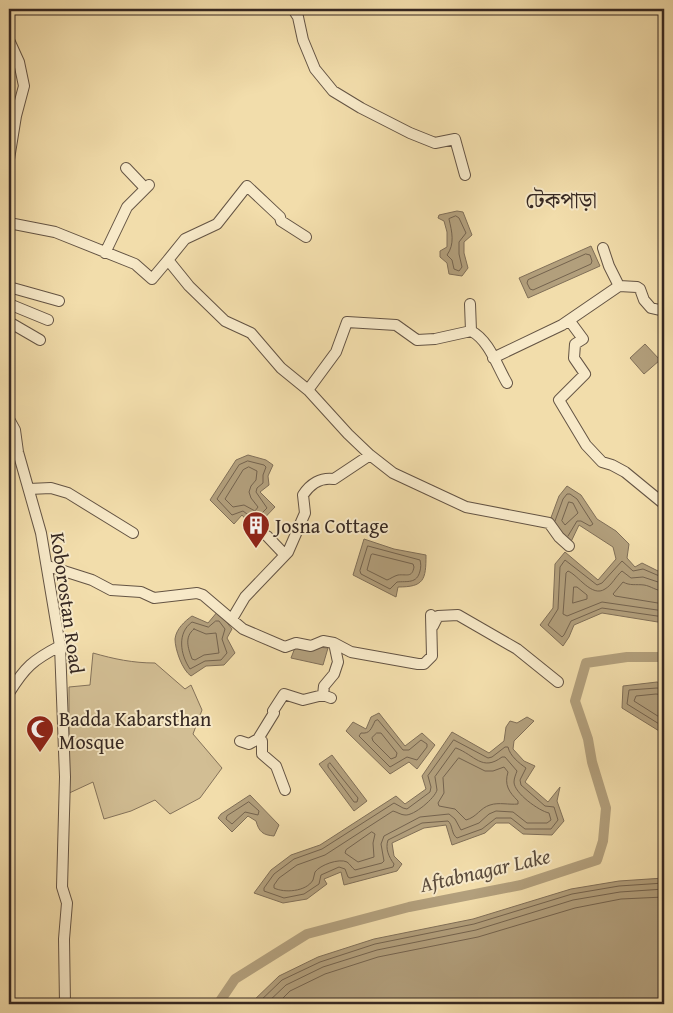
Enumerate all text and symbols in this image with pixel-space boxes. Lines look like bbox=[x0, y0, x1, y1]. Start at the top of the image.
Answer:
district label: টেকপাড়া bbox=[525, 184, 597, 216]
building icon: Josna Cottage bbox=[241, 510, 271, 549]
place label: Josna Cottage bbox=[272, 511, 389, 540]
street label: Koborostan Road bbox=[44, 530, 92, 676]
place label: Badda Kabarsthan Mosque bbox=[59, 704, 211, 756]
mosque icon: Badda Kabarsthan Mosque bbox=[25, 714, 55, 753]
water label: Aftabnagar Lake bbox=[416, 840, 553, 900]

